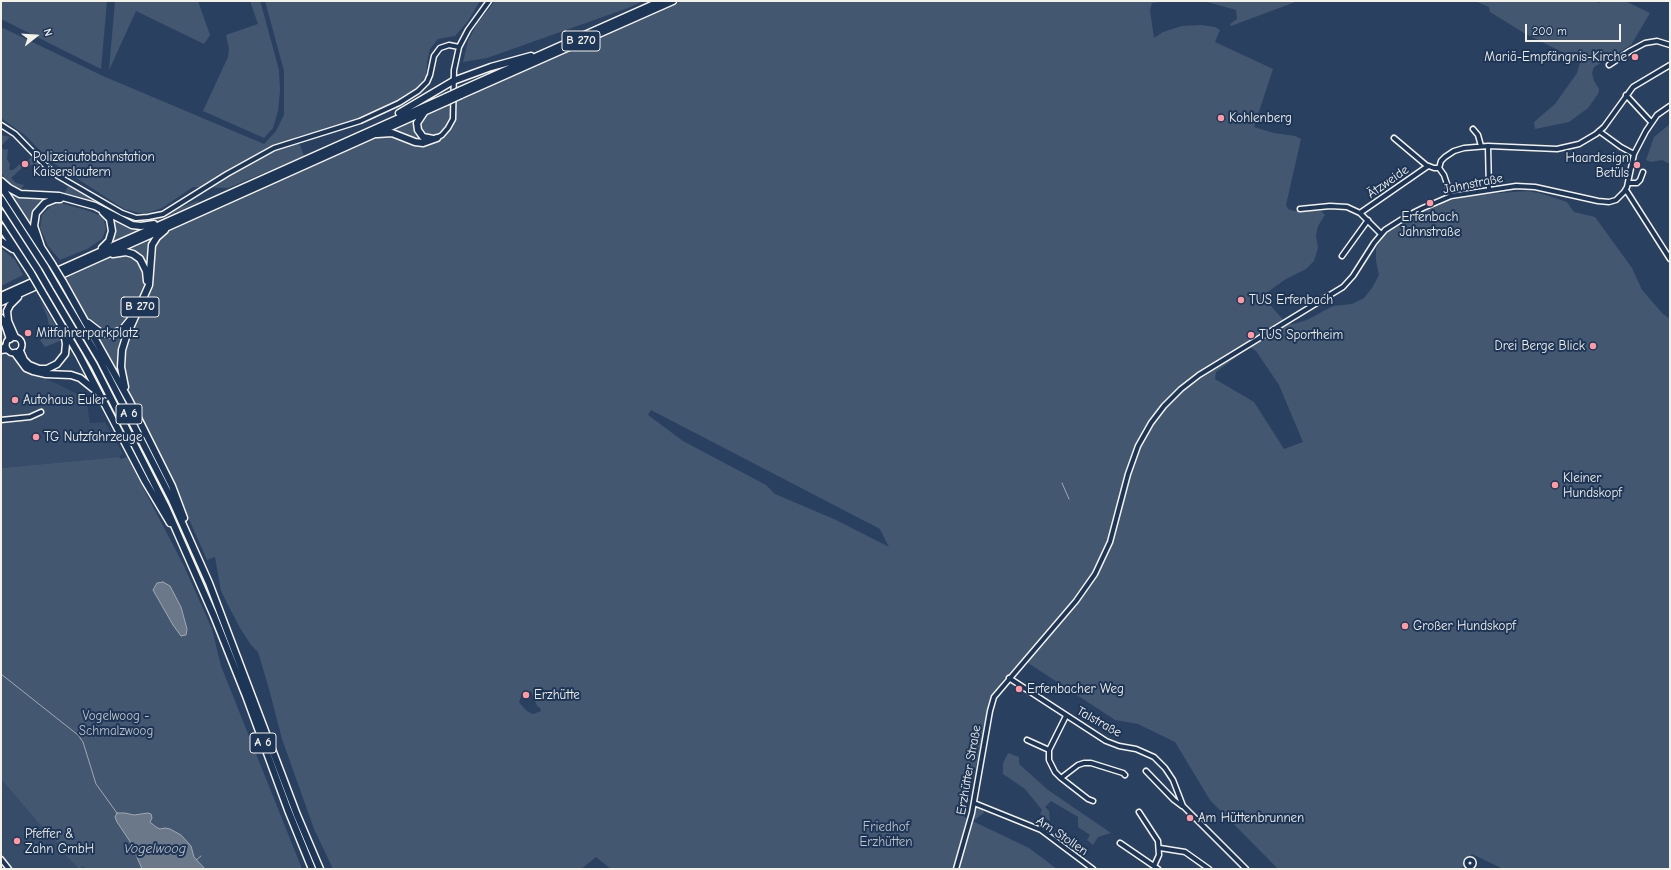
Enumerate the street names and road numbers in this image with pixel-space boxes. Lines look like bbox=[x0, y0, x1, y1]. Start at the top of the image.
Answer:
road number: B 270 bbox=[562, 31, 600, 51]
street label: Ätzweide bbox=[1364, 162, 1412, 202]
street label: Jahnstraße bbox=[1442, 171, 1504, 197]
road number: B 270 bbox=[121, 297, 159, 317]
road number: A 6 bbox=[116, 404, 142, 424]
street label: Talstraße bbox=[1074, 703, 1124, 741]
street label: Erzhütter Straße bbox=[953, 724, 985, 816]
road number: A 6 bbox=[250, 733, 276, 753]
street label: Am Stollen bbox=[1033, 813, 1091, 859]

